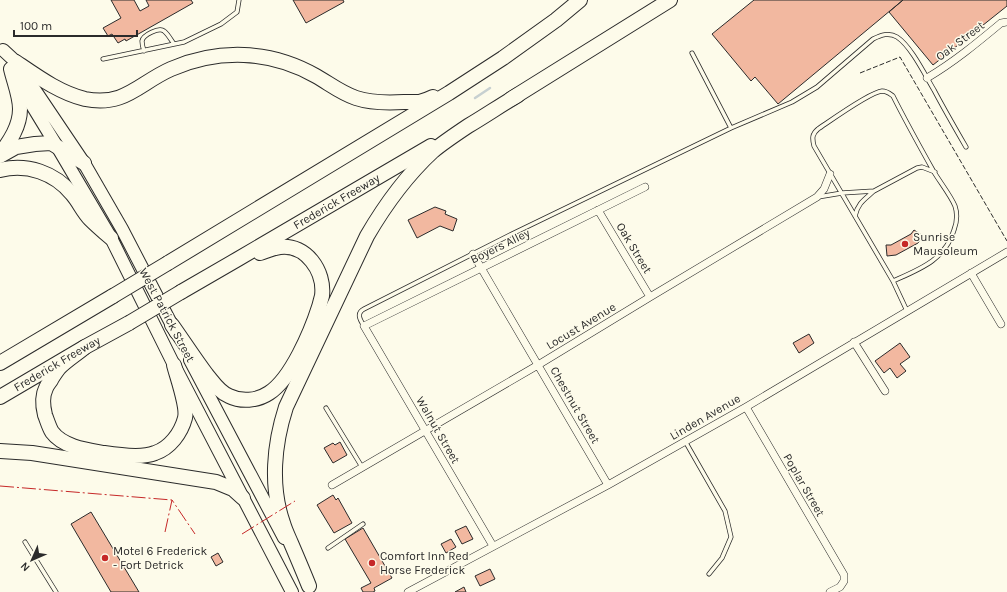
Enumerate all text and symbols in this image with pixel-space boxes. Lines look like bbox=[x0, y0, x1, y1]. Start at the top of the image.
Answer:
scale bar bbox=[14, 12, 137, 38]
street label: Oak Street bbox=[933, 18, 987, 64]
text: 100 m bbox=[20, 19, 52, 33]
street label: Frederick Freeway bbox=[291, 170, 383, 232]
street label: Oak Street bbox=[613, 220, 655, 276]
street label: Boyers Alley bbox=[468, 225, 532, 266]
place label: Sunrise Mausoleum bbox=[913, 230, 978, 258]
marker: Sunrise Mausoleum bbox=[900, 239, 910, 249]
street label: West Patrick Street bbox=[136, 266, 198, 365]
street label: Locust Avenue bbox=[544, 300, 618, 352]
street label: Frederick Freeway bbox=[11, 333, 103, 394]
street label: Chestnut Street bbox=[547, 364, 603, 446]
street label: Linden Avenue bbox=[667, 391, 743, 443]
street label: Walnut Street bbox=[413, 394, 463, 466]
street label: Poplar Street bbox=[780, 451, 828, 519]
north arrow bbox=[12, 540, 52, 580]
place label: Motel 6 Frederick - Fort Detrick bbox=[113, 544, 207, 572]
place label: Comfort Inn Red Horse Frederick bbox=[380, 549, 469, 577]
marker: Motel 6 Frederick - Fort Detrick bbox=[100, 553, 110, 563]
marker: Comfort Inn Red Horse Frederick bbox=[367, 558, 377, 568]
text: N bbox=[18, 559, 33, 574]

